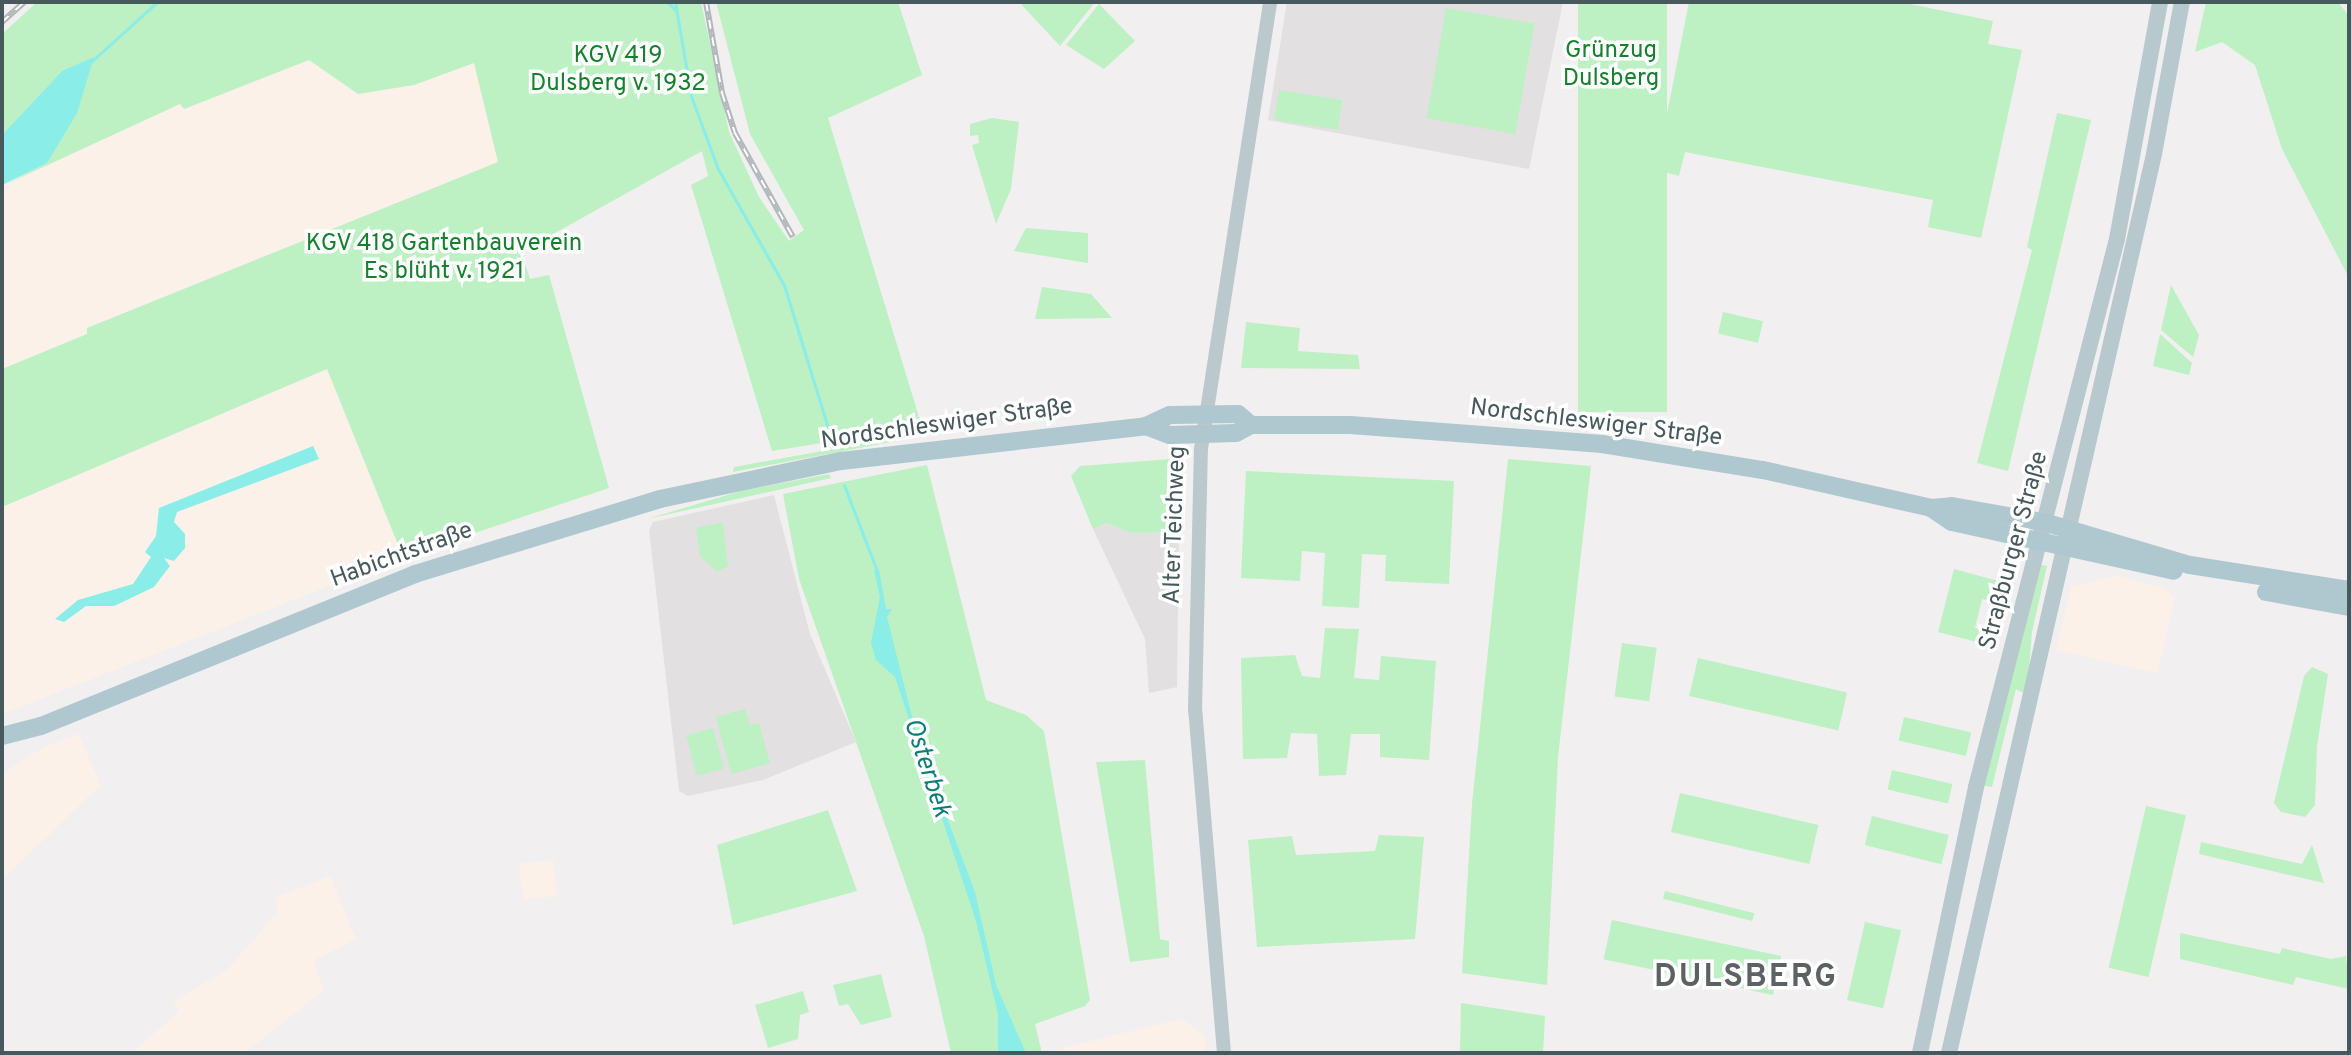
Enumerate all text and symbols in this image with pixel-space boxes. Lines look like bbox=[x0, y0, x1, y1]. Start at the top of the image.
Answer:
park label: Grünzug Dulsberg bbox=[1563, 38, 1659, 94]
park label: KGV 419 Dulsberg v. 1932 bbox=[530, 43, 706, 99]
park label: KGV 418 Gartenbauverein Es blüht v. 1921 bbox=[305, 231, 583, 287]
street label: Nordschleswiger Straße bbox=[819, 393, 1075, 457]
street label: Nordschleswiger Straße bbox=[1468, 394, 1724, 454]
street label: Alter Teichweg bbox=[1159, 445, 1193, 605]
street label: Straßburger Straße bbox=[1975, 448, 2055, 654]
street label: Habichtstraße bbox=[327, 517, 477, 595]
water label: Osterbek bbox=[895, 715, 957, 821]
district label: DULSBERG bbox=[1654, 959, 1838, 997]

